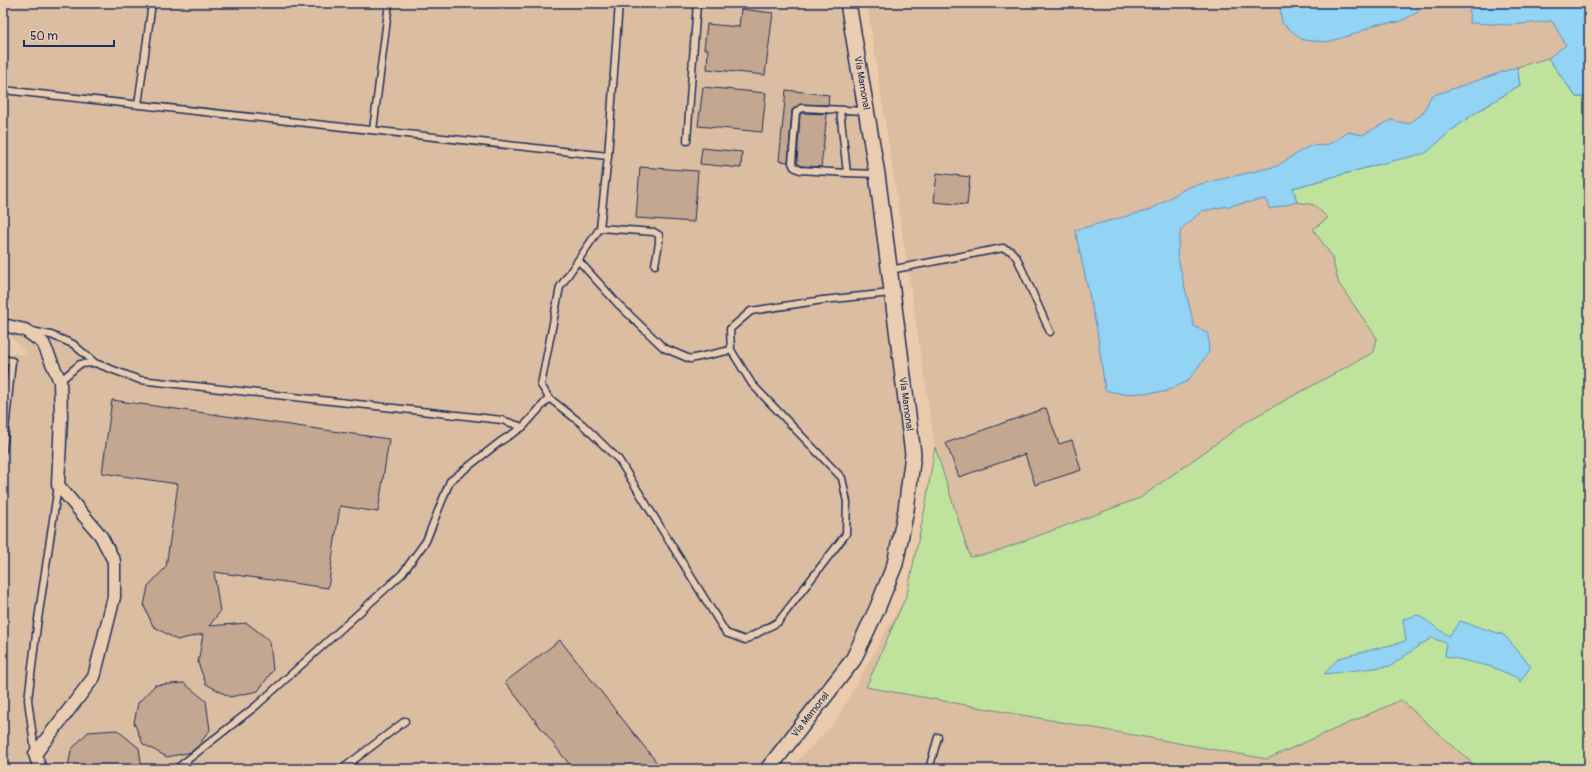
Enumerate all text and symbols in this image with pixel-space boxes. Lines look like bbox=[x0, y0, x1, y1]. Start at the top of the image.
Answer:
scale bar bbox=[24, 22, 114, 48]
text: 50 m bbox=[30, 29, 58, 44]
street label: Vía Mamonal bbox=[851, 55, 873, 111]
street label: Vía Mamonal bbox=[896, 376, 916, 432]
street label: Vía Mamonal bbox=[789, 689, 832, 740]

